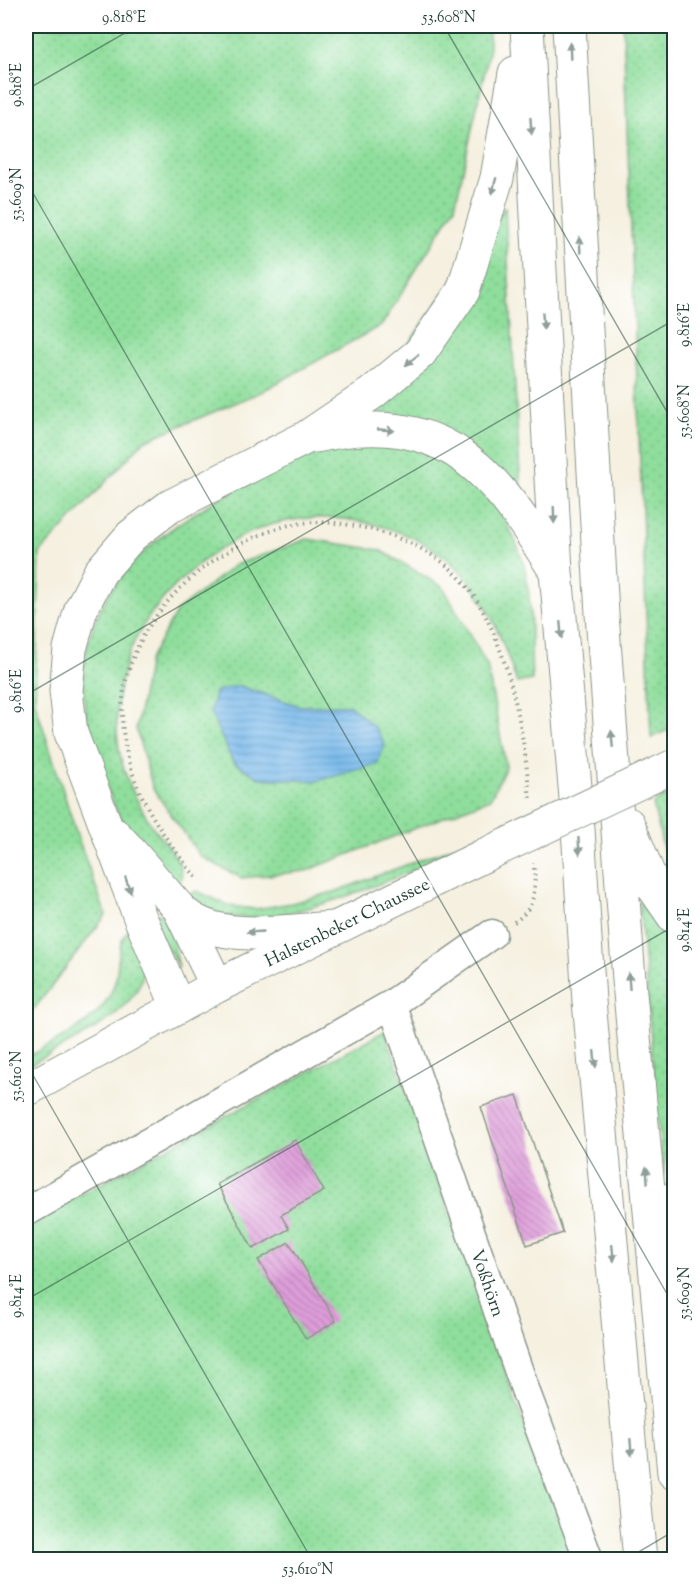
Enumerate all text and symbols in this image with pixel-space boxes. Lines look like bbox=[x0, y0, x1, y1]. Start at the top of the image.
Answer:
text: 9.818°E bbox=[102, 8, 146, 29]
text: 53.608°N bbox=[421, 8, 476, 29]
one-way arrow bbox=[565, 41, 574, 60]
text: 9.818°E bbox=[7, 63, 28, 107]
one-way arrow bbox=[527, 116, 536, 135]
text: 53.609°N bbox=[7, 168, 28, 221]
one-way arrow bbox=[489, 177, 499, 196]
one-way arrow bbox=[576, 236, 585, 255]
text: 9.816°E bbox=[675, 303, 696, 347]
one-way arrow bbox=[539, 311, 548, 330]
one-way arrow bbox=[404, 353, 420, 366]
text: 53.608°N bbox=[675, 384, 696, 439]
one-way arrow bbox=[377, 425, 396, 435]
one-way arrow bbox=[549, 506, 558, 525]
one-way arrow bbox=[556, 621, 566, 640]
text: 9.816°E bbox=[7, 669, 28, 713]
one-way arrow bbox=[607, 729, 617, 748]
one-way arrow bbox=[574, 836, 584, 855]
street label: Halstenbeker Chaussee bbox=[261, 873, 435, 975]
one-way arrow bbox=[124, 876, 134, 894]
text: 9.814°E bbox=[675, 908, 696, 952]
one-way arrow bbox=[245, 928, 264, 937]
one-way arrow bbox=[624, 972, 634, 991]
one-way arrow bbox=[590, 1049, 600, 1068]
text: 53.610°N bbox=[7, 1051, 28, 1102]
one-way arrow bbox=[642, 1166, 652, 1185]
one-way arrow bbox=[608, 1243, 618, 1262]
street label: Voßhörn bbox=[462, 1246, 510, 1321]
text: 53.609°N bbox=[675, 1267, 696, 1320]
text: 9.814°E bbox=[7, 1274, 28, 1318]
one-way arrow bbox=[626, 1438, 636, 1457]
text: 53.610°N bbox=[282, 1560, 333, 1581]

